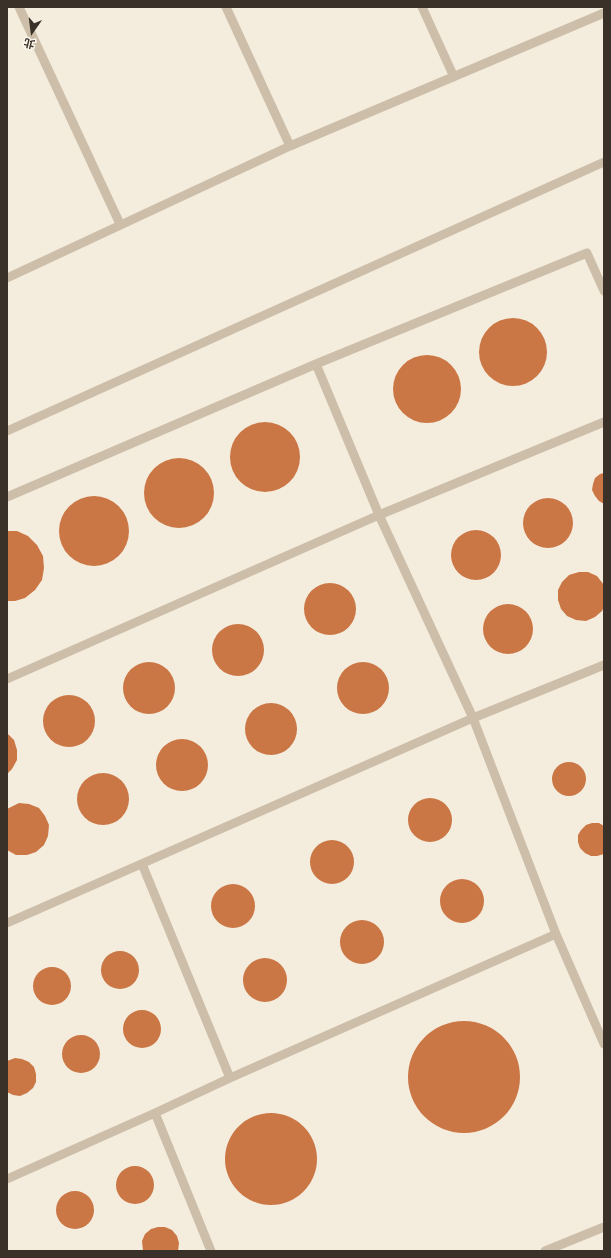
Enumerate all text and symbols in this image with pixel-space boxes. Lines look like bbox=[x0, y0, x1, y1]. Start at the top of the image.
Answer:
north arrow bbox=[12, 12, 52, 52]
text: 北 bbox=[22, 36, 36, 52]

